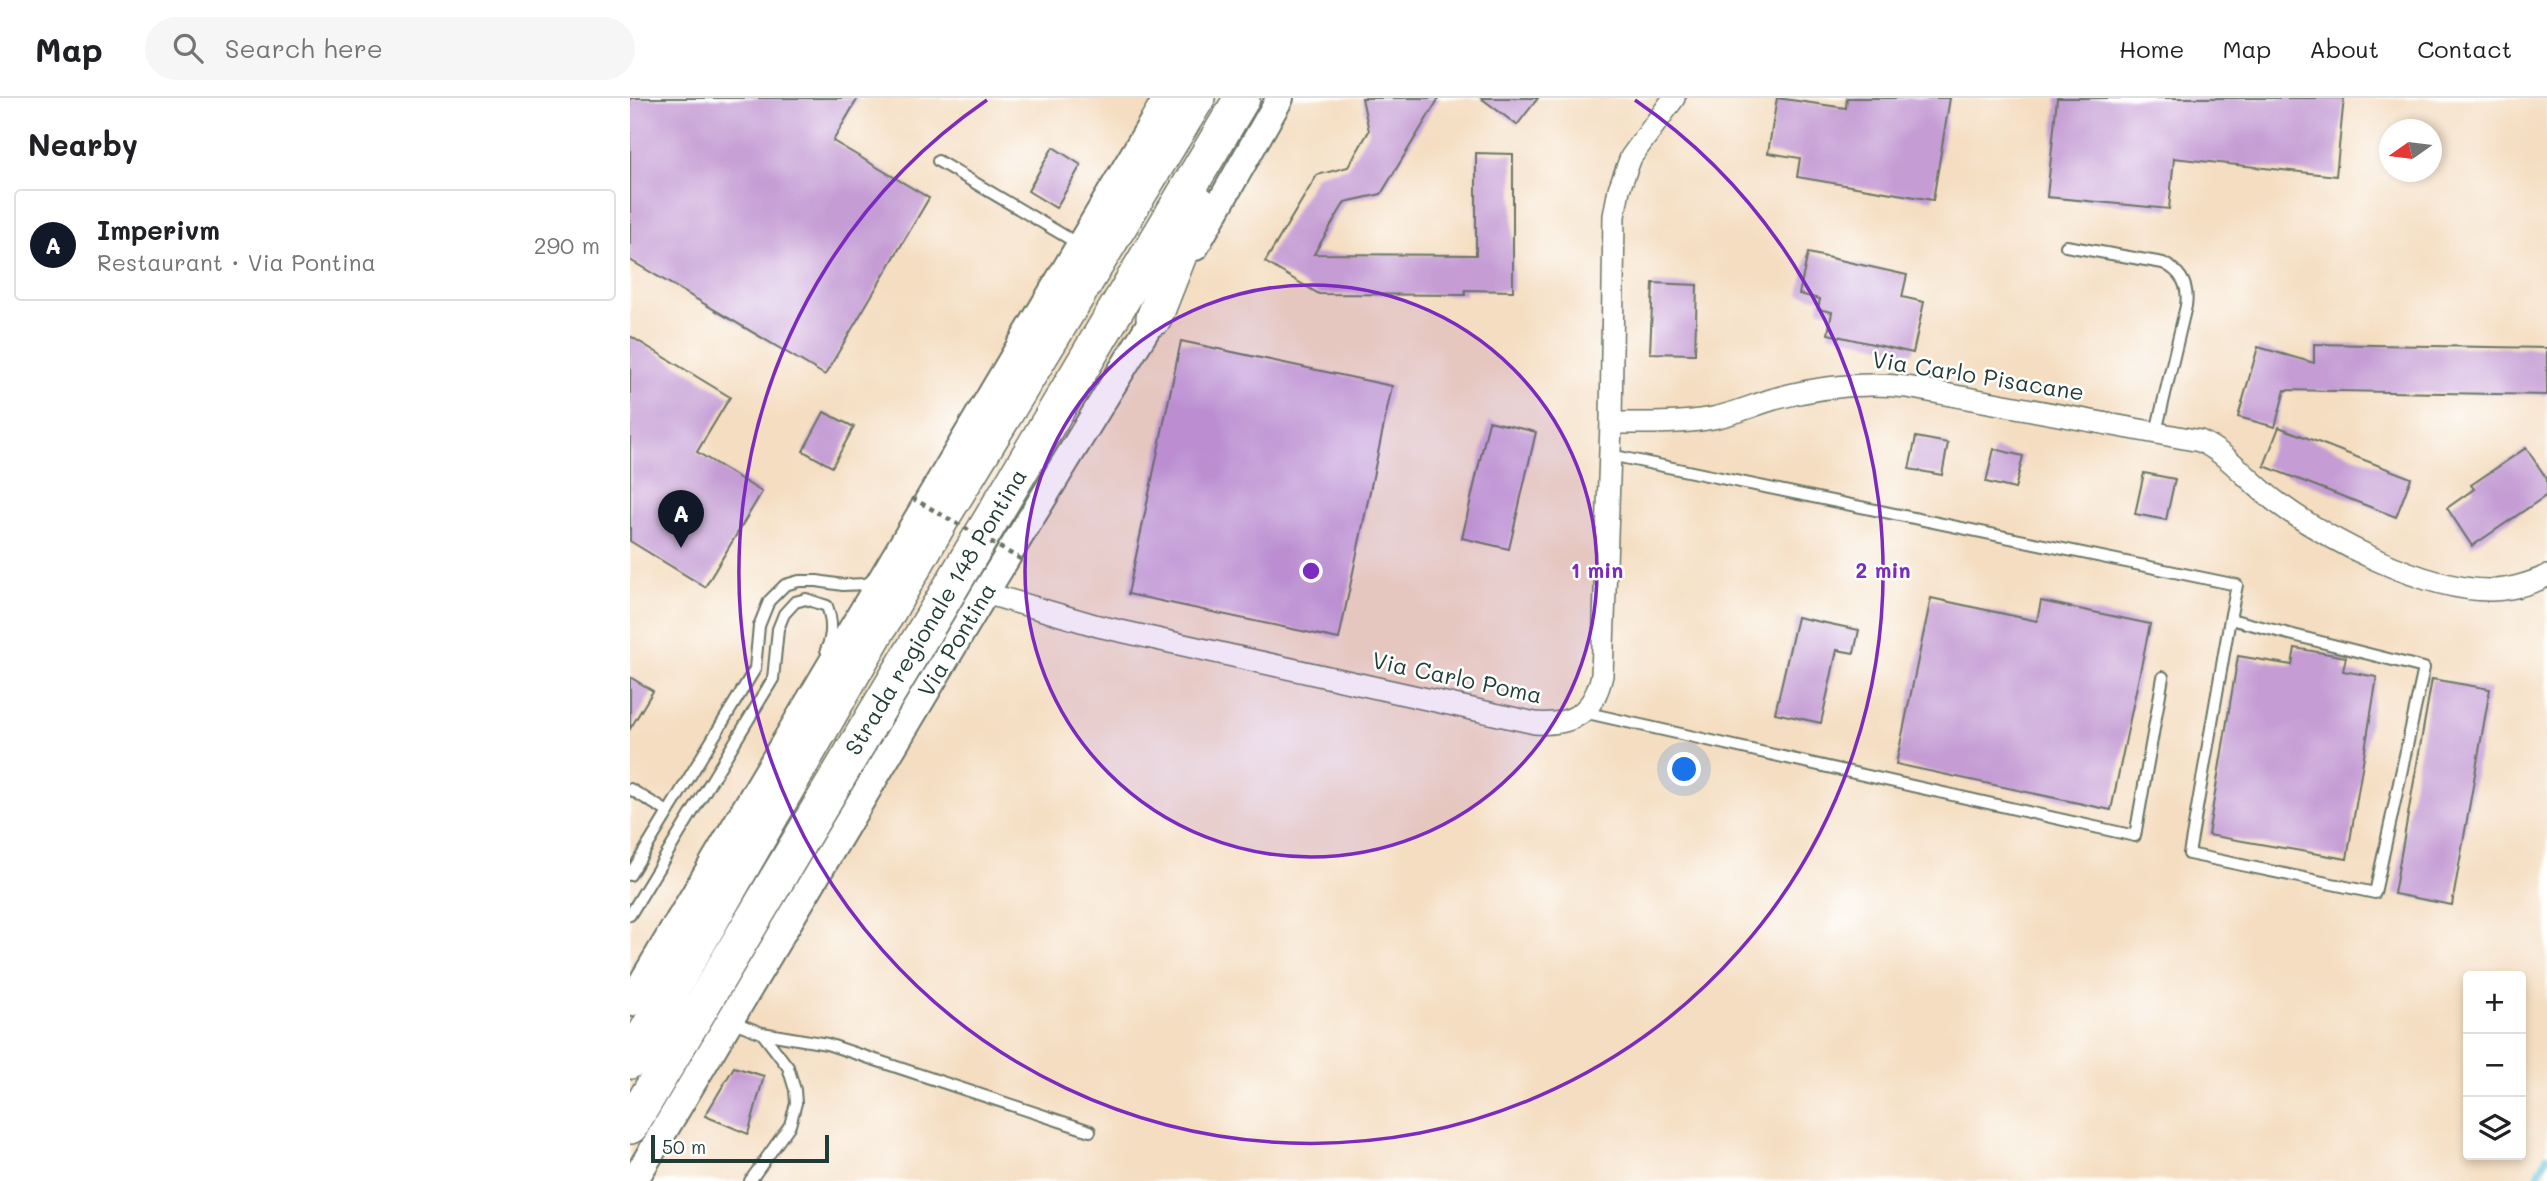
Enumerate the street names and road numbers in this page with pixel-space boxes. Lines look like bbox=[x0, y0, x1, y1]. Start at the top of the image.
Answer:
street label: Via Carlo Pisacane bbox=[1870, 343, 2086, 407]
street label: Strada regionale 148 Pontina bbox=[838, 463, 1033, 760]
street label: Via Pontina bbox=[910, 577, 1002, 702]
street label: Via Carlo Poma bbox=[1370, 644, 1545, 710]

